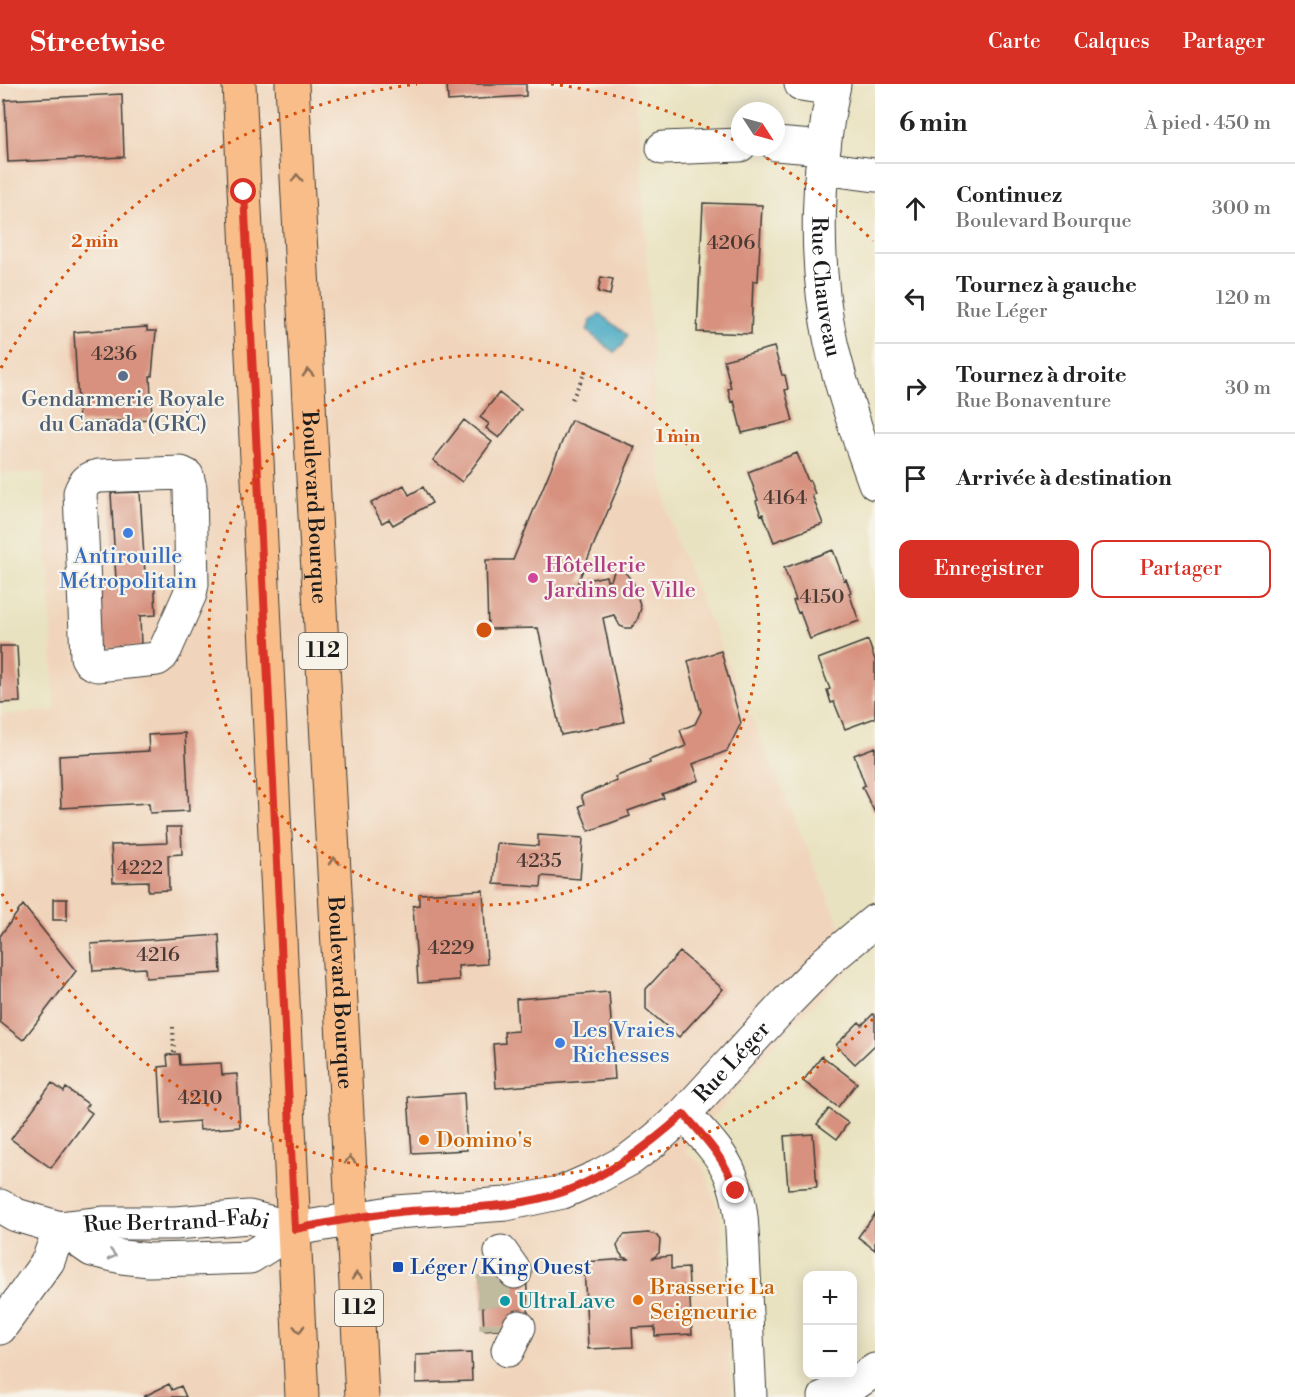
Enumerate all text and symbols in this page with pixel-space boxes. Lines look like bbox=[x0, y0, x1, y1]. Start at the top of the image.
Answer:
text: Streetwise bbox=[30, 25, 165, 60]
text: Carte bbox=[988, 29, 1041, 55]
text: Calques bbox=[1074, 29, 1150, 55]
text: Partager bbox=[1183, 29, 1265, 55]
north arrow bbox=[731, 102, 785, 156]
text: 6 min bbox=[899, 107, 967, 139]
text: À pied · 450 m bbox=[1144, 111, 1271, 136]
one-way arrow bbox=[291, 173, 304, 182]
route start bbox=[230, 178, 256, 204]
text: Continuez bbox=[956, 182, 1062, 209]
icon: ahead bbox=[899, 192, 932, 225]
text: 300 m bbox=[1212, 196, 1271, 221]
text: Boulevard Bourque bbox=[956, 209, 1132, 234]
street label: Rue Chauveau bbox=[806, 217, 847, 360]
text: 2 min bbox=[71, 230, 119, 253]
house number: 4206 bbox=[707, 231, 755, 256]
text: Tournez à gauche bbox=[956, 272, 1137, 299]
icon: left bbox=[899, 282, 932, 315]
text: 120 m bbox=[1216, 286, 1271, 311]
text: Rue Léger bbox=[956, 299, 1048, 324]
house number: 4236 bbox=[91, 342, 137, 367]
text: Tournez à droite bbox=[956, 362, 1127, 389]
one-way arrow bbox=[301, 368, 314, 377]
marker: Gendarmerie Royale du Canada (GRC) bbox=[116, 369, 130, 383]
icon: right bbox=[899, 372, 932, 405]
text: 30 m bbox=[1225, 376, 1271, 401]
place label: Gendarmerie Royale du Canada (GRC) bbox=[21, 386, 225, 438]
text: Rue Bonaventure bbox=[956, 389, 1111, 414]
street label: Boulevard Bourque bbox=[296, 409, 333, 605]
text: 1 min bbox=[656, 425, 700, 448]
icon: arrive bbox=[899, 462, 932, 495]
text: Arrivée à destination bbox=[956, 465, 1172, 492]
house number: 4164 bbox=[763, 486, 807, 511]
marker: Antirouille Métropolitain bbox=[121, 526, 135, 540]
button: Enregistrer bbox=[899, 540, 1079, 598]
button: Partager bbox=[1091, 540, 1271, 598]
place label: Antirouille Métropolitain bbox=[59, 543, 197, 595]
place label: Hôtellerie Jardins de Ville bbox=[544, 552, 696, 604]
marker: Hôtellerie Jardins de Ville bbox=[526, 571, 540, 585]
house number: 4150 bbox=[800, 585, 844, 610]
centre of rings bbox=[474, 620, 494, 640]
road number: 112 bbox=[299, 633, 347, 669]
house number: 4235 bbox=[516, 849, 562, 874]
house number: 4222 bbox=[117, 856, 163, 881]
one-way arrow bbox=[327, 856, 340, 865]
street label: Boulevard Bourque bbox=[322, 894, 359, 1090]
house number: 4229 bbox=[428, 936, 474, 961]
house number: 4216 bbox=[136, 943, 180, 968]
street label: Rue Léger bbox=[688, 1016, 776, 1108]
place label: Les Vraies Richesses bbox=[572, 1017, 675, 1069]
marker: Les Vraies Richesses bbox=[553, 1036, 567, 1050]
house number: 4210 bbox=[178, 1086, 222, 1111]
place label: Domino's bbox=[436, 1127, 532, 1154]
marker: Domino's bbox=[417, 1133, 431, 1147]
one-way arrow bbox=[343, 1156, 356, 1165]
route end bbox=[722, 1177, 748, 1203]
street label: Rue Bertrand-Fabi bbox=[82, 1203, 273, 1239]
one-way arrow bbox=[106, 1247, 116, 1260]
place label: Léger / King Ouest bbox=[410, 1254, 592, 1281]
marker: Léger / King Ouest bbox=[391, 1260, 405, 1274]
one-way arrow bbox=[351, 1271, 364, 1280]
map controls bbox=[803, 1271, 857, 1379]
button: + bbox=[803, 1271, 857, 1325]
place label: Brasserie La Seigneurie bbox=[649, 1274, 776, 1326]
place label: UltraLave bbox=[517, 1288, 615, 1315]
road number: 112 bbox=[335, 1290, 383, 1326]
marker: Brasserie La Seigneurie bbox=[631, 1293, 645, 1307]
marker: UltraLave bbox=[498, 1294, 512, 1308]
one-way arrow bbox=[292, 1325, 305, 1334]
button: − bbox=[803, 1325, 857, 1379]

